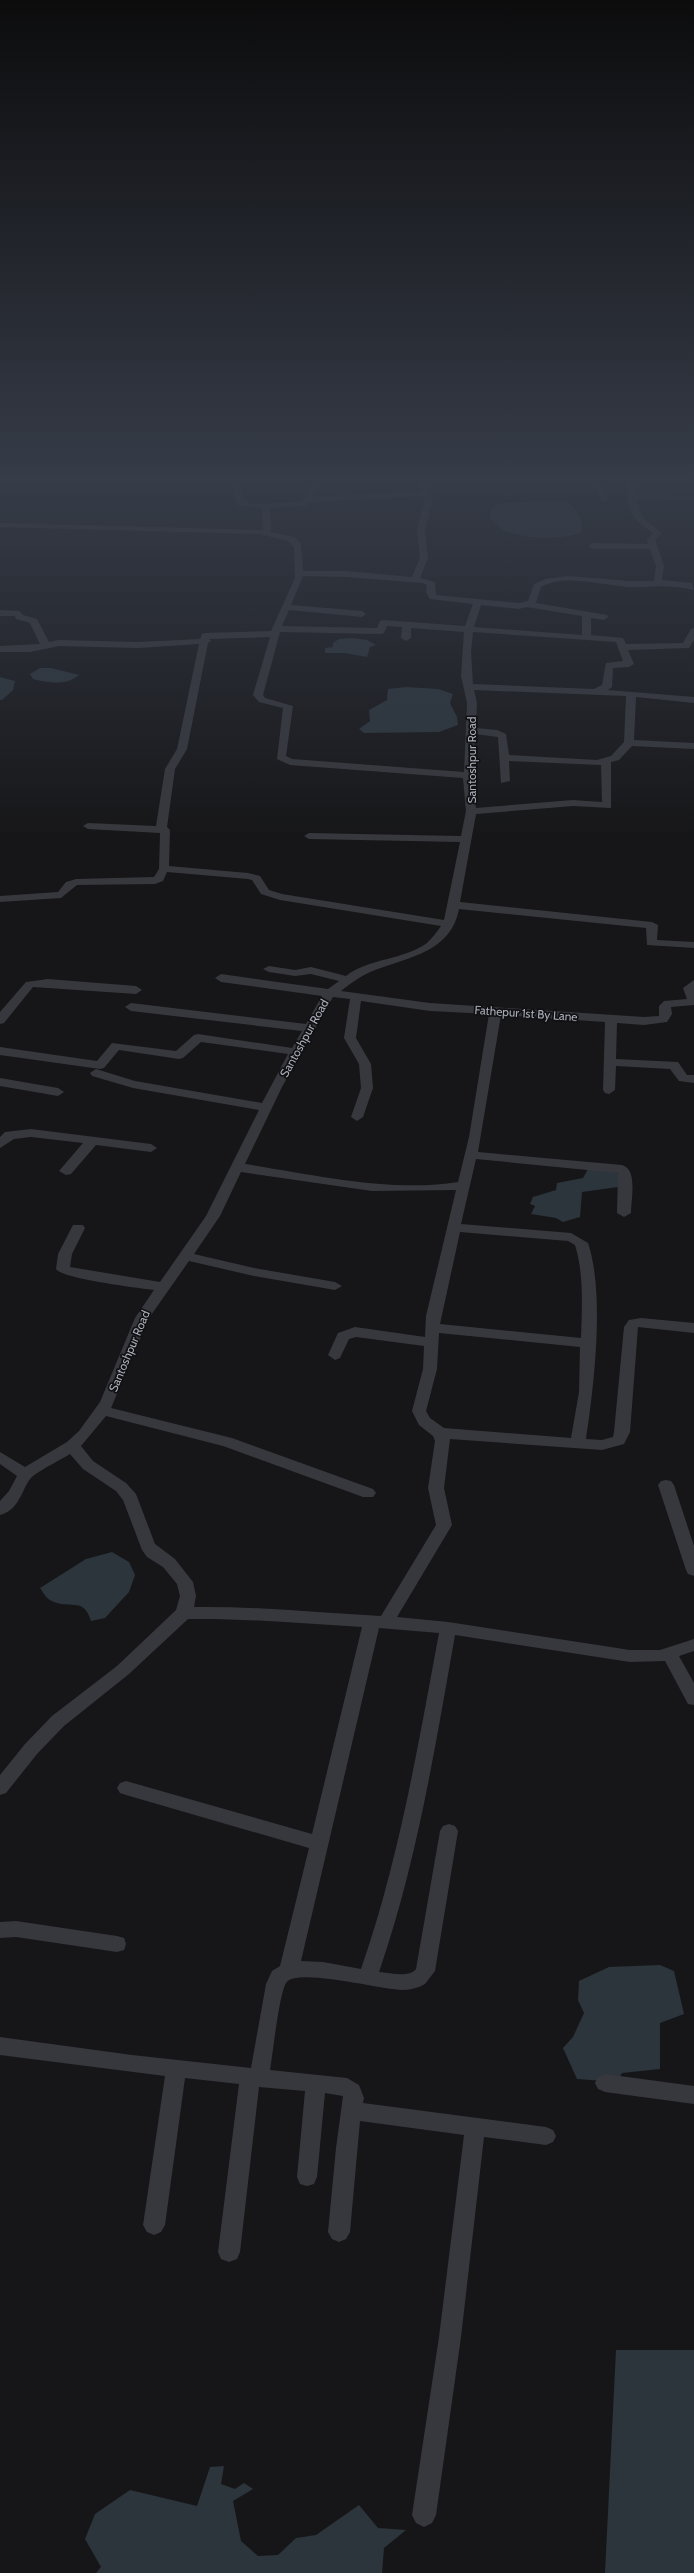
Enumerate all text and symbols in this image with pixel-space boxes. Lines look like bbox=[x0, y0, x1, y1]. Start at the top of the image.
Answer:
street label: Santoshpur Road bbox=[464, 717, 479, 803]
street label: Santoshpur Road bbox=[276, 996, 332, 1080]
street label: Fathepur 1st By Lane bbox=[474, 1002, 578, 1024]
street label: Santoshpur Road bbox=[105, 1308, 153, 1394]

